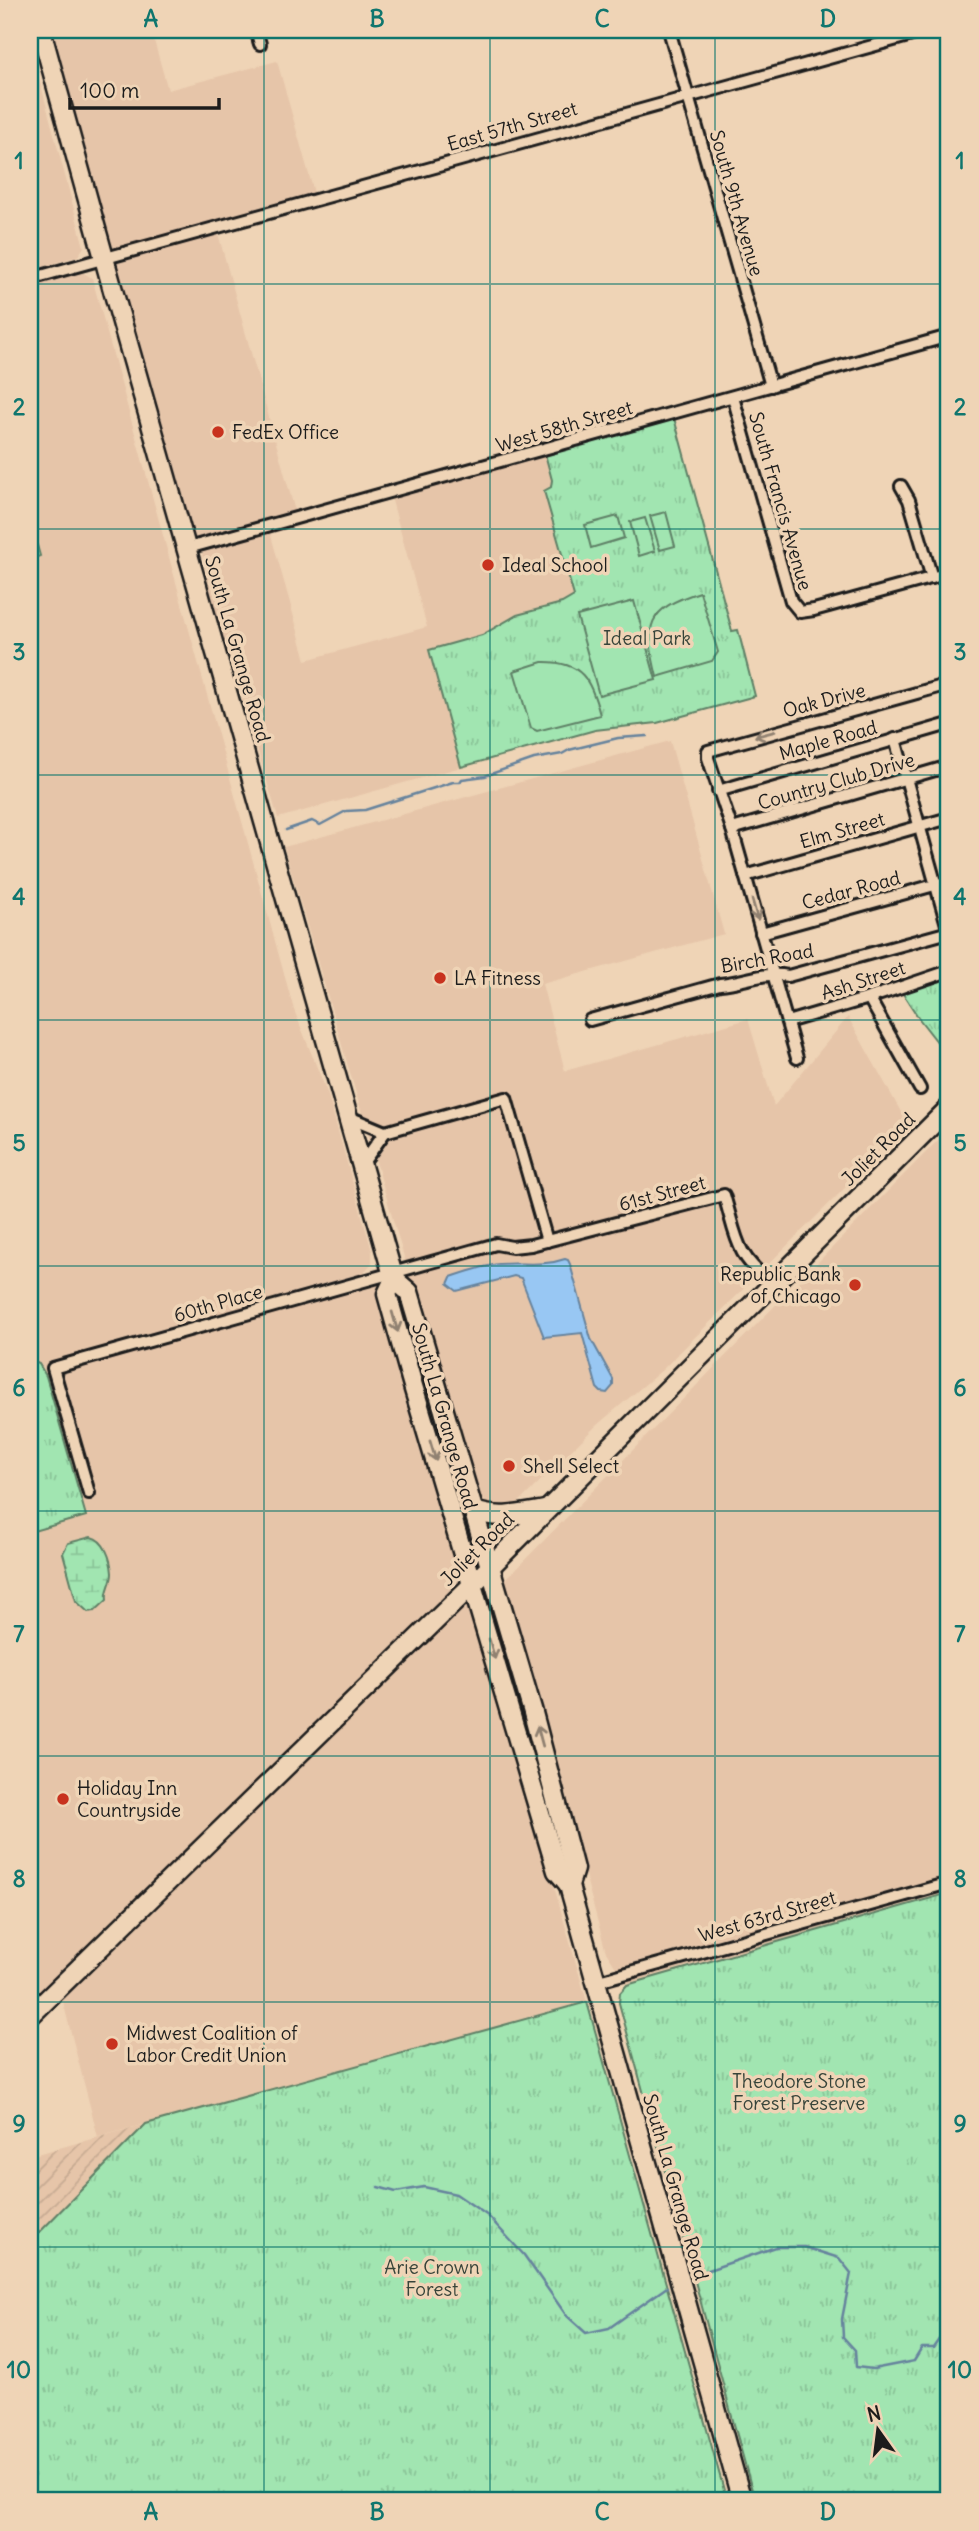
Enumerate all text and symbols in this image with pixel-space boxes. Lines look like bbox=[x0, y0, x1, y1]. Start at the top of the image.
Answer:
text: A bbox=[144, 4, 159, 33]
text: B bbox=[369, 4, 385, 33]
text: C bbox=[594, 4, 610, 33]
text: D bbox=[820, 4, 836, 33]
scale bar bbox=[70, 66, 219, 110]
text: 100 m bbox=[80, 77, 139, 104]
street label: East 57th Street bbox=[444, 96, 580, 156]
street label: South 9th Avenue bbox=[705, 127, 769, 279]
text: 1 bbox=[14, 146, 24, 175]
text: 1 bbox=[955, 146, 965, 175]
text: 2 bbox=[13, 392, 26, 421]
text: 2 bbox=[954, 392, 967, 421]
street label: West 58th Street bbox=[493, 395, 635, 457]
street label: South Francis Avenue bbox=[744, 409, 818, 593]
place label: FedEx Office bbox=[232, 420, 339, 444]
marker: FedEx Office bbox=[210, 424, 226, 440]
street label: South La Grange Road bbox=[200, 553, 276, 745]
place label: Ideal School bbox=[502, 553, 608, 577]
marker: Ideal School bbox=[480, 557, 496, 573]
park label: Ideal Park bbox=[603, 626, 691, 650]
text: 3 bbox=[12, 637, 26, 666]
text: 3 bbox=[953, 637, 967, 666]
street label: Oak Drive bbox=[780, 677, 868, 723]
street label: Maple Road bbox=[776, 715, 880, 765]
one-way arrow bbox=[754, 728, 777, 741]
street label: Country Club Drive bbox=[755, 747, 917, 815]
street label: Elm Street bbox=[797, 806, 887, 854]
street label: Cedar Road bbox=[799, 865, 903, 915]
text: 4 bbox=[12, 882, 26, 911]
text: 4 bbox=[953, 882, 967, 911]
one-way arrow bbox=[749, 898, 762, 921]
street label: Birch Road bbox=[719, 938, 815, 978]
street label: Ash Street bbox=[818, 955, 908, 1005]
place label: LA Fitness bbox=[454, 966, 541, 990]
marker: LA Fitness bbox=[432, 970, 448, 986]
street label: Joliet Road bbox=[836, 1107, 920, 1191]
text: 5 bbox=[12, 1128, 26, 1157]
text: 5 bbox=[953, 1128, 967, 1157]
street label: 61st Street bbox=[616, 1170, 708, 1216]
place label: Republic Bank of Chicago bbox=[720, 1262, 841, 1308]
marker: Republic Bank of Chicago bbox=[847, 1277, 863, 1293]
street label: 60th Place bbox=[171, 1279, 265, 1327]
one-way arrow bbox=[389, 1310, 402, 1333]
street label: South La Grange Road bbox=[407, 1320, 483, 1512]
text: 6 bbox=[12, 1373, 26, 1402]
text: 6 bbox=[953, 1373, 967, 1402]
one-way arrow bbox=[427, 1440, 440, 1462]
place label: Shell Select bbox=[523, 1454, 619, 1478]
marker: Shell Select bbox=[501, 1458, 517, 1474]
street label: Joliet Road bbox=[435, 1507, 519, 1591]
text: 7 bbox=[13, 1619, 25, 1648]
text: 7 bbox=[954, 1619, 966, 1648]
one-way arrow bbox=[487, 1638, 500, 1660]
one-way arrow bbox=[533, 1726, 546, 1748]
place label: Holiday Inn Countryside bbox=[77, 1776, 181, 1822]
marker: Holiday Inn Countryside bbox=[55, 1791, 71, 1807]
text: 8 bbox=[12, 1864, 26, 1893]
text: 8 bbox=[953, 1864, 967, 1893]
street label: West 63rd Street bbox=[695, 1885, 839, 1947]
place label: Midwest Coalition of Labor Credit Union bbox=[126, 2021, 298, 2067]
marker: Midwest Coalition of Labor Credit Union bbox=[104, 2036, 120, 2052]
park label: Theodore Stone Forest Preserve bbox=[732, 2069, 866, 2115]
street label: South La Grange Road bbox=[638, 2091, 714, 2283]
text: 9 bbox=[12, 2109, 26, 2138]
text: 9 bbox=[953, 2109, 967, 2138]
park label: Arie Crown Forest bbox=[384, 2255, 480, 2301]
text: 10 bbox=[7, 2355, 31, 2384]
text: 10 bbox=[948, 2355, 972, 2384]
north arrow bbox=[842, 2394, 912, 2464]
text: N bbox=[865, 2400, 883, 2427]
text: A bbox=[144, 2497, 159, 2526]
text: B bbox=[369, 2497, 385, 2526]
text: C bbox=[594, 2497, 610, 2526]
text: D bbox=[820, 2497, 836, 2526]

